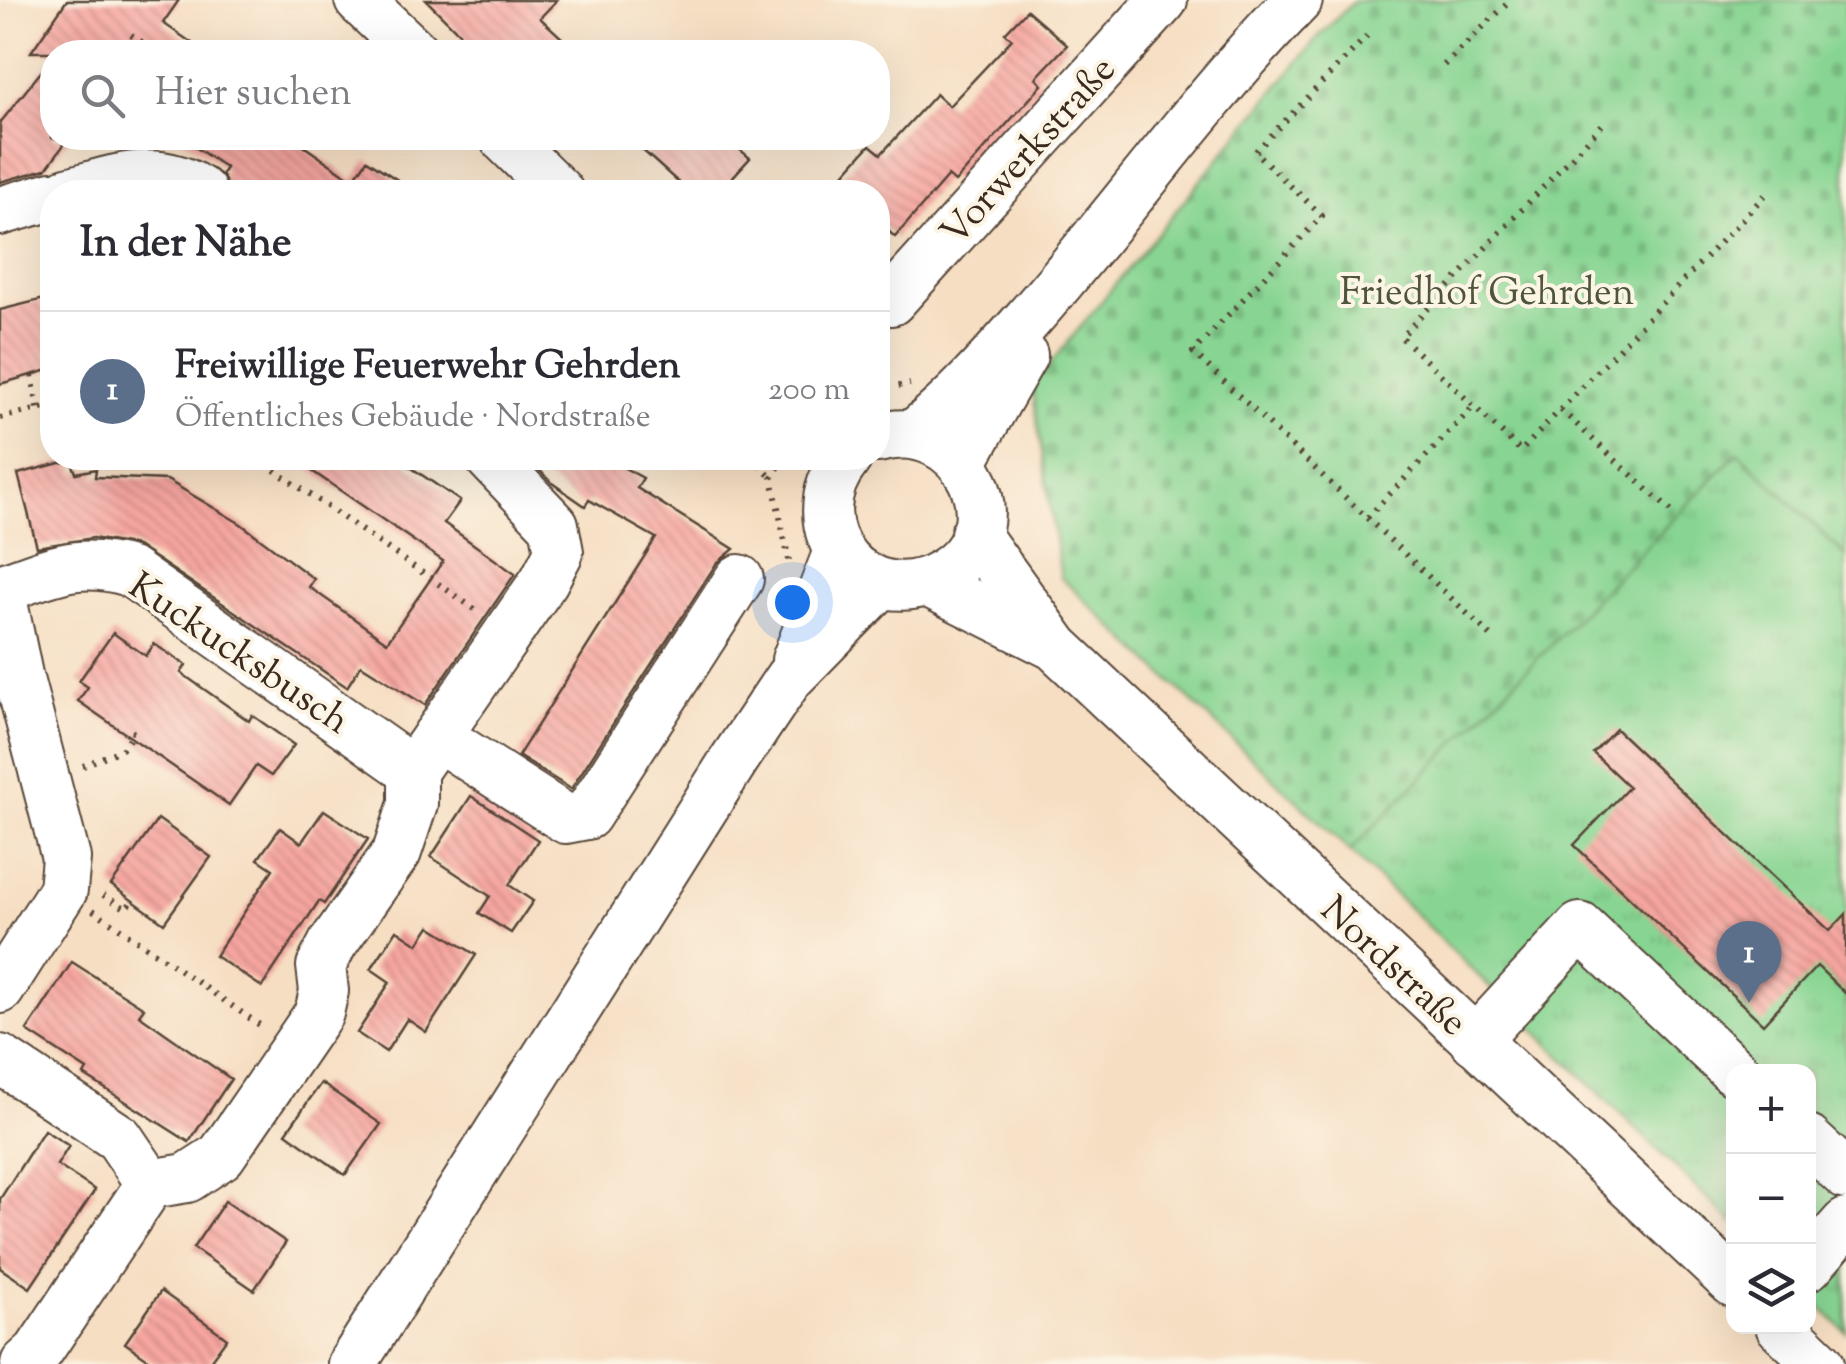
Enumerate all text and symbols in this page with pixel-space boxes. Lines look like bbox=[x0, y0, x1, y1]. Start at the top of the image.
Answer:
search box bbox=[40, 40, 890, 150]
street label: Vorwerkstraße bbox=[930, 46, 1130, 260]
icon: search bbox=[75, 68, 130, 123]
text: Hier suchen bbox=[155, 68, 352, 122]
text: In der Nähe bbox=[80, 215, 292, 275]
park label: Friedhof Gehrden bbox=[1340, 268, 1634, 322]
text: Freiwillige Feuerwehr Gehrden bbox=[175, 341, 680, 395]
text: 1 bbox=[107, 368, 118, 414]
text: 200 m bbox=[768, 368, 850, 414]
text: Öffentliches Gebäude · Nordstraße bbox=[175, 395, 651, 441]
street label: Kuckucksbusch bbox=[116, 561, 359, 749]
your location bbox=[767, 577, 818, 628]
street label: Nordstraße bbox=[1307, 886, 1478, 1050]
pin: 1 bbox=[1716, 920, 1782, 1003]
map controls bbox=[1726, 1064, 1816, 1334]
button: + bbox=[1726, 1064, 1816, 1154]
button: − bbox=[1726, 1154, 1816, 1244]
button: layers bbox=[1726, 1244, 1816, 1334]

